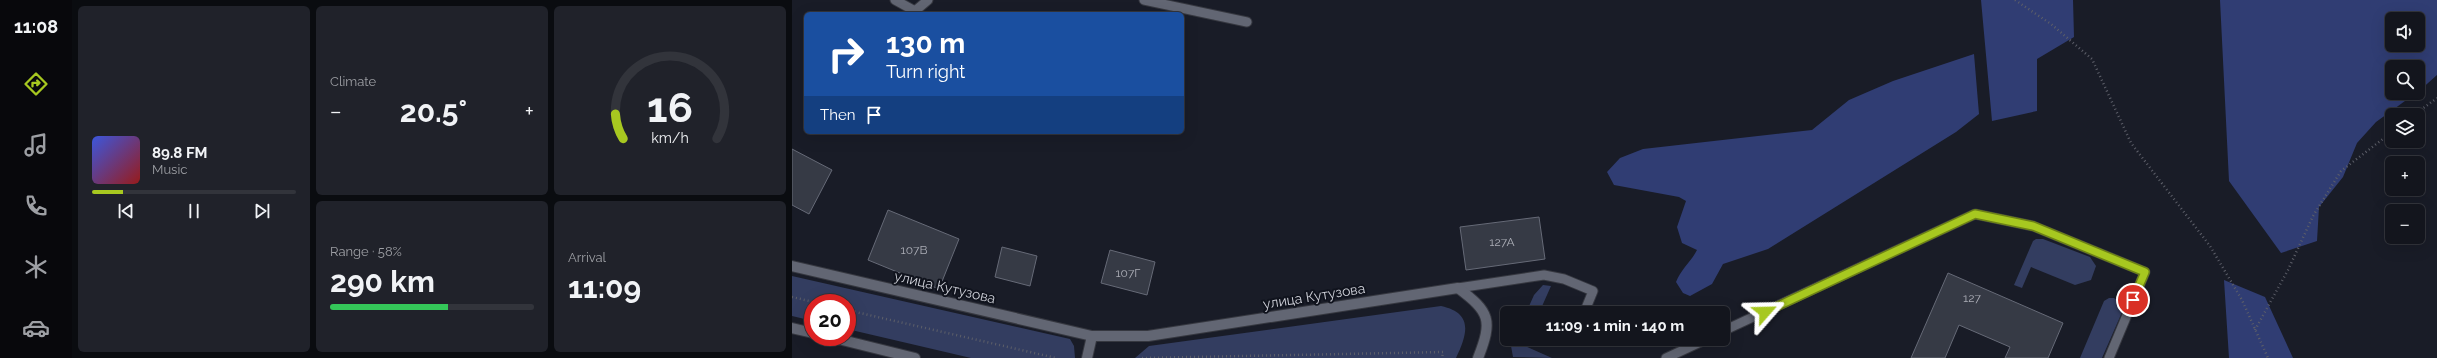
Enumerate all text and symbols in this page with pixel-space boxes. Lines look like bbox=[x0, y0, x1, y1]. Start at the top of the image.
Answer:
map controls bbox=[2385, 12, 2425, 244]
button: sound bbox=[2385, 12, 2425, 52]
text: 11:08 bbox=[14, 16, 58, 37]
text: 130 m bbox=[886, 27, 965, 60]
icon: right bbox=[820, 28, 872, 80]
button: search bbox=[2385, 60, 2425, 100]
text: Turn right bbox=[886, 61, 965, 82]
icon: directions bbox=[22, 70, 50, 98]
text: Climate bbox=[330, 74, 376, 89]
text: 16 bbox=[647, 82, 693, 131]
text: 20.5° bbox=[400, 94, 467, 129]
text: − bbox=[330, 98, 342, 124]
text: + bbox=[525, 98, 534, 124]
icon: arrive bbox=[863, 104, 885, 126]
text: Then bbox=[820, 106, 855, 124]
button: layers bbox=[2385, 108, 2425, 148]
text: km/h bbox=[651, 129, 689, 145]
icon: music bbox=[22, 131, 50, 159]
text: 89.8 FM bbox=[152, 144, 208, 162]
button: + bbox=[2385, 156, 2425, 196]
text: Music bbox=[152, 162, 187, 177]
icon: phone bbox=[22, 192, 50, 220]
icon: previous bbox=[115, 200, 137, 222]
icon: pause bbox=[183, 200, 205, 222]
icon: next bbox=[251, 200, 273, 222]
button: − bbox=[2385, 204, 2425, 244]
house number: 127А bbox=[1489, 235, 1515, 249]
house number: 107В bbox=[901, 243, 927, 257]
text: Range · 58% bbox=[330, 244, 402, 259]
text: Arrival bbox=[568, 250, 606, 265]
icon: climate bbox=[22, 253, 50, 281]
text: 290 km bbox=[330, 264, 435, 299]
house number: 107Г bbox=[1115, 266, 1141, 280]
street label: улица Кутузова bbox=[893, 268, 997, 306]
text: 11:09 bbox=[568, 270, 641, 305]
street label: улица Кутузова bbox=[1262, 280, 1366, 312]
pin bbox=[2116, 283, 2150, 317]
icon: arrive bbox=[2122, 289, 2144, 311]
position arrow bbox=[1744, 291, 1786, 333]
house number: 127 bbox=[1963, 291, 1981, 305]
speed limit sign: 20 bbox=[804, 294, 856, 346]
icon: car bbox=[22, 314, 50, 342]
text: 11:09 · 1 min · 140 m bbox=[1546, 317, 1684, 335]

